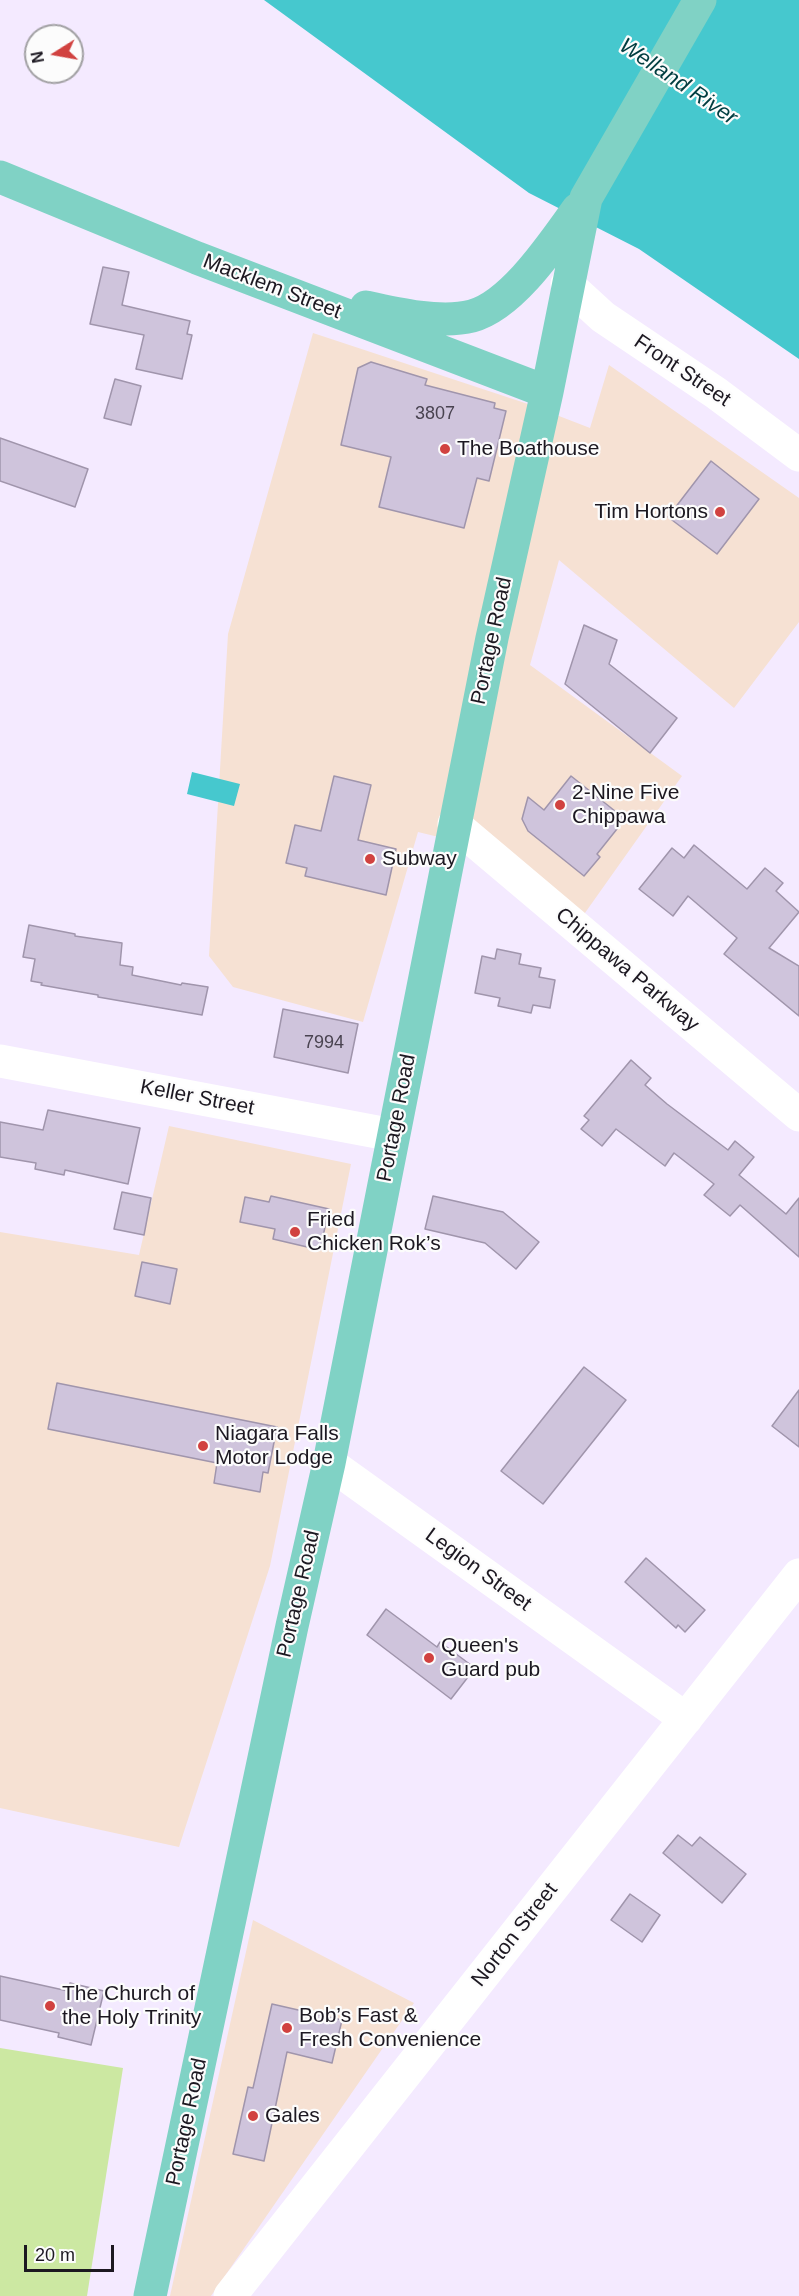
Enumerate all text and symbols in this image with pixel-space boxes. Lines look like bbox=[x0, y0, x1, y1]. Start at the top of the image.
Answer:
north arrow bbox=[24, 24, 84, 84]
water label: Welland River bbox=[614, 33, 742, 131]
text: N bbox=[28, 50, 47, 64]
street label: Macklem Street bbox=[199, 249, 345, 325]
street label: Front Street bbox=[629, 330, 735, 412]
house number: 3807 bbox=[415, 403, 455, 425]
place label: The Boathouse bbox=[457, 436, 599, 462]
marker: The Boathouse bbox=[438, 442, 452, 456]
place label: Tim Hortons bbox=[594, 499, 708, 525]
marker: Tim Hortons bbox=[713, 505, 727, 519]
street label: Portage Road bbox=[466, 575, 518, 707]
place label: 2-Nine Five Chippawa bbox=[572, 780, 679, 830]
marker: 2-Nine Five Chippawa bbox=[553, 798, 567, 812]
place label: Subway bbox=[382, 846, 457, 872]
marker: Subway bbox=[363, 852, 377, 866]
street label: Chippawa Parkway bbox=[550, 903, 704, 1037]
house number: 7994 bbox=[304, 1032, 344, 1054]
street label: Portage Road bbox=[372, 1052, 422, 1184]
street label: Keller Street bbox=[138, 1075, 256, 1121]
place label: Fried Chicken Rok’s bbox=[307, 1207, 441, 1257]
marker: Fried Chicken Rok’s bbox=[288, 1225, 302, 1239]
place label: Niagara Falls Motor Lodge bbox=[215, 1421, 339, 1471]
marker: Niagara Falls Motor Lodge bbox=[196, 1439, 210, 1453]
street label: Legion Street bbox=[420, 1523, 536, 1617]
street label: Portage Road bbox=[272, 1528, 326, 1660]
place label: Queen's Guard pub bbox=[441, 1633, 540, 1683]
marker: Queen's Guard pub bbox=[422, 1651, 436, 1665]
street label: Norton Street bbox=[467, 1878, 563, 1992]
place label: The Church of the Holy Trinity bbox=[62, 1981, 201, 2031]
marker: The Church of the Holy Trinity bbox=[43, 1999, 57, 2013]
place label: Bob’s Fast & Fresh Convenience bbox=[299, 2003, 481, 2053]
marker: Bob’s Fast & Fresh Convenience bbox=[280, 2021, 294, 2035]
street label: Portage Road bbox=[161, 2056, 213, 2188]
place label: Gales bbox=[265, 2103, 320, 2129]
marker: Gales bbox=[246, 2109, 260, 2123]
scale bar bbox=[27, 2233, 117, 2271]
text: 20 m bbox=[35, 2245, 75, 2265]

